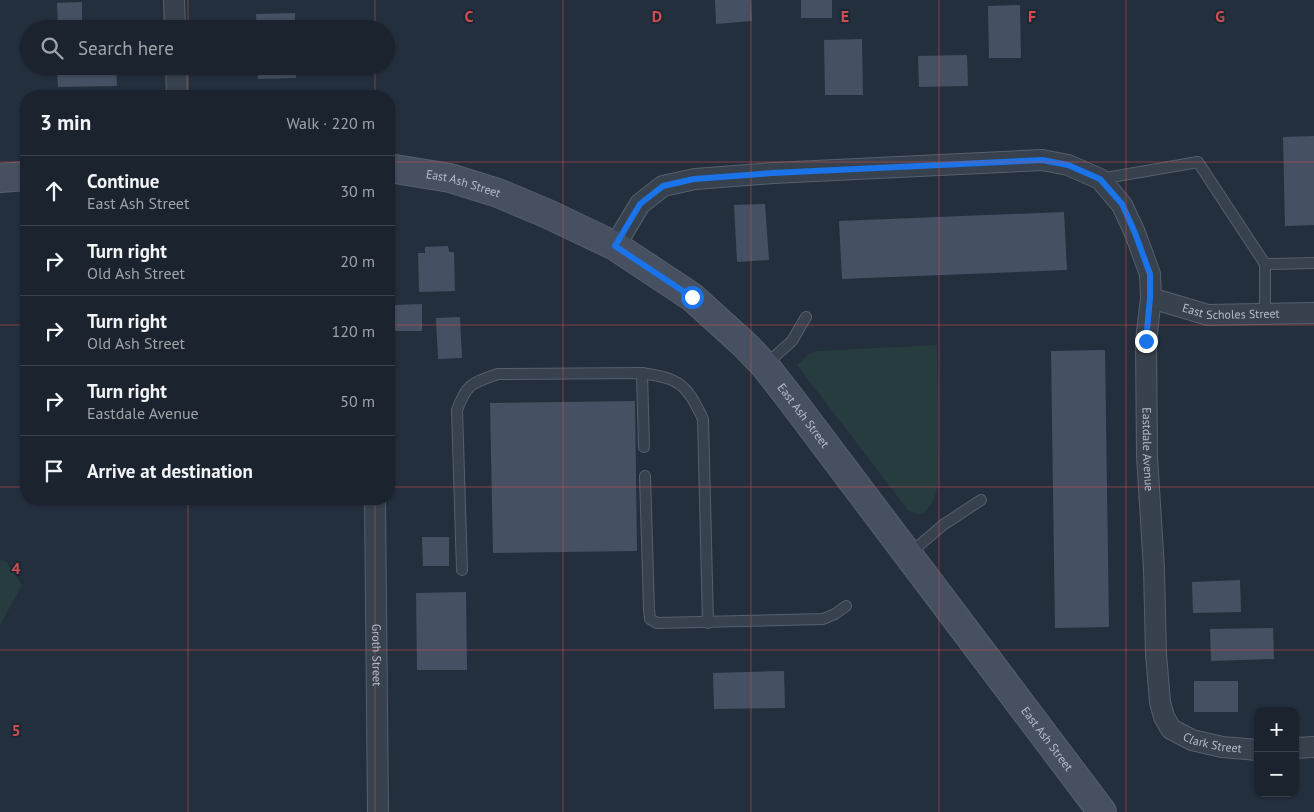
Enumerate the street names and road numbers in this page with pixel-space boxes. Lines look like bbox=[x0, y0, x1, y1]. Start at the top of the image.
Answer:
street label: East Ash Street bbox=[425, 166, 503, 200]
street label: East Scholes Street bbox=[1181, 300, 1280, 322]
street label: East Ash Street bbox=[774, 380, 833, 450]
street label: Eastdale Avenue bbox=[1140, 407, 1157, 492]
street label: Groth Street bbox=[369, 624, 385, 686]
street label: East Ash Street bbox=[1018, 703, 1077, 774]
street label: Clark Street bbox=[1181, 729, 1242, 756]

